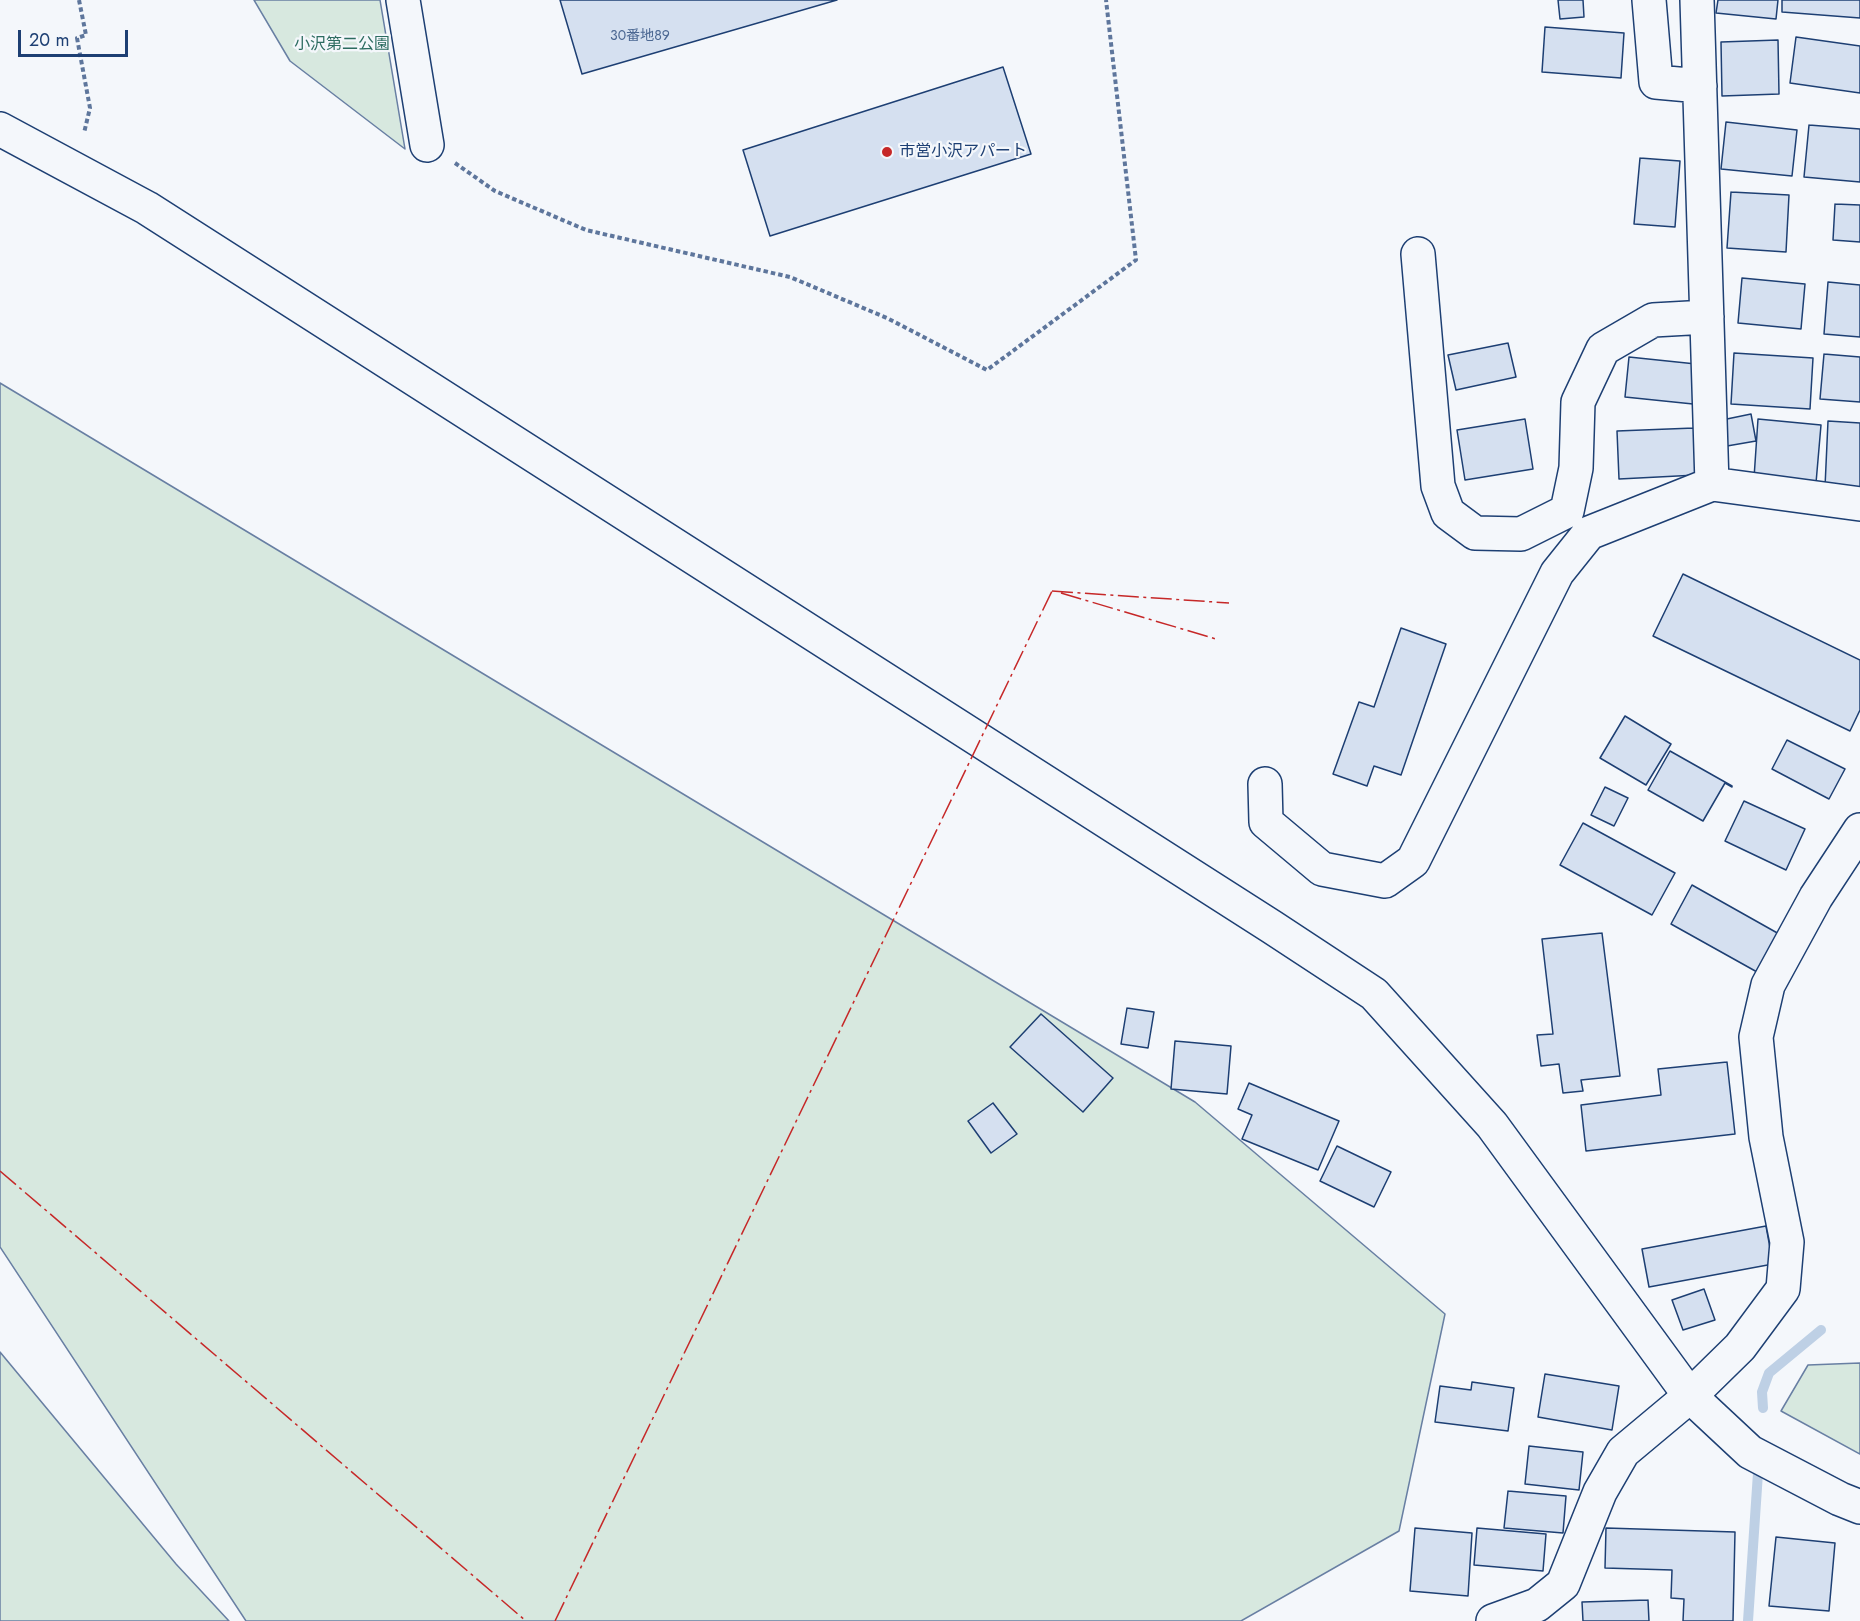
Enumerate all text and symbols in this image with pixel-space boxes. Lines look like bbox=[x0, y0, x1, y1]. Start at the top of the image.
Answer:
scale bar bbox=[21, 18, 130, 56]
text: 20 m bbox=[29, 27, 69, 53]
house number: 30番地89 bbox=[610, 29, 670, 45]
park label: 小沢第二公園 bbox=[294, 35, 390, 55]
place label: 市営小沢アパート bbox=[899, 142, 1027, 162]
marker: 市営小沢アパート bbox=[880, 145, 894, 159]

